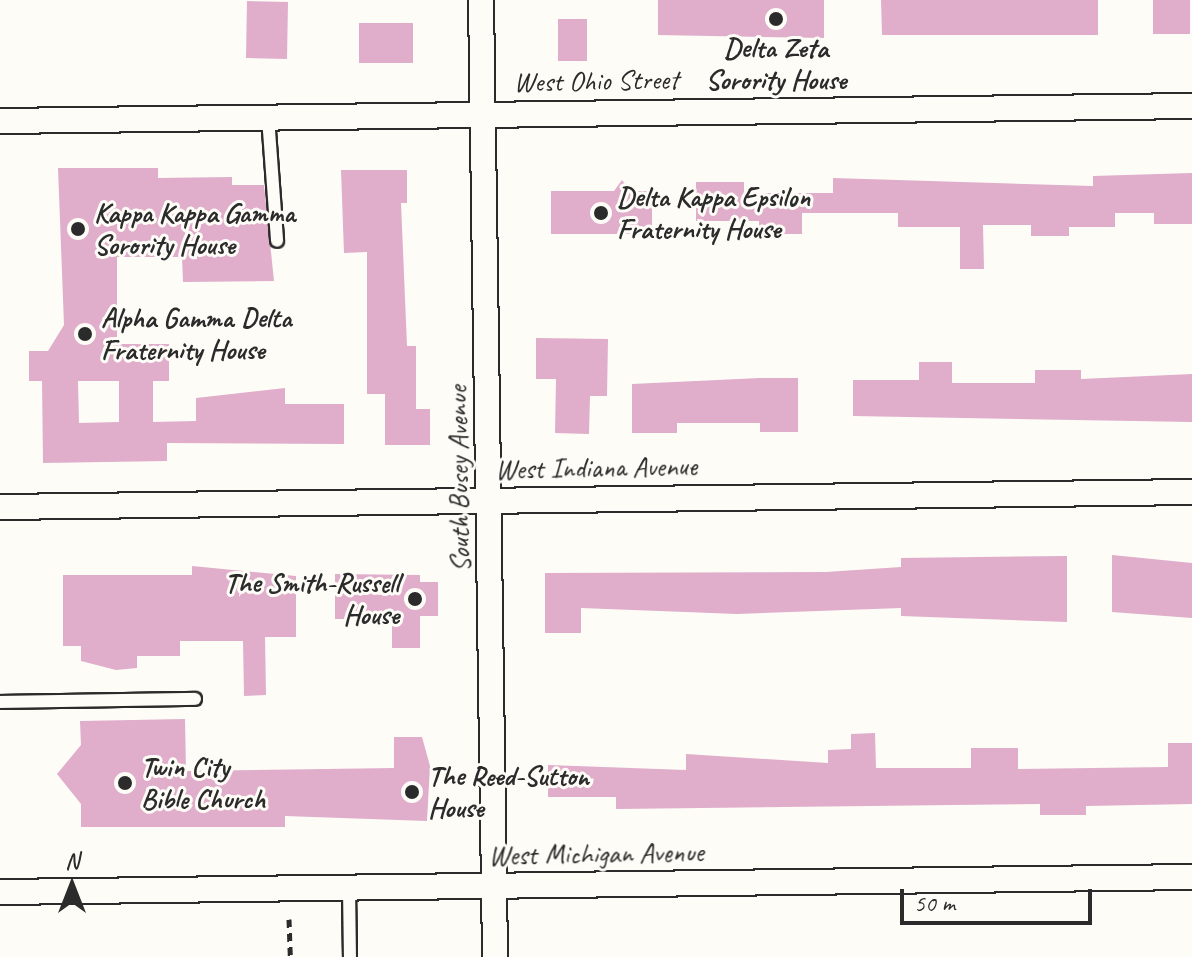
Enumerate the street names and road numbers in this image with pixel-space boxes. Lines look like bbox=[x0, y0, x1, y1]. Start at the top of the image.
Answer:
street label: West Ohio Street bbox=[513, 63, 679, 99]
street label: South Busey Avenue bbox=[441, 385, 477, 573]
street label: West Indiana Avenue bbox=[495, 449, 697, 487]
street label: West Michigan Avenue bbox=[489, 835, 703, 873]

